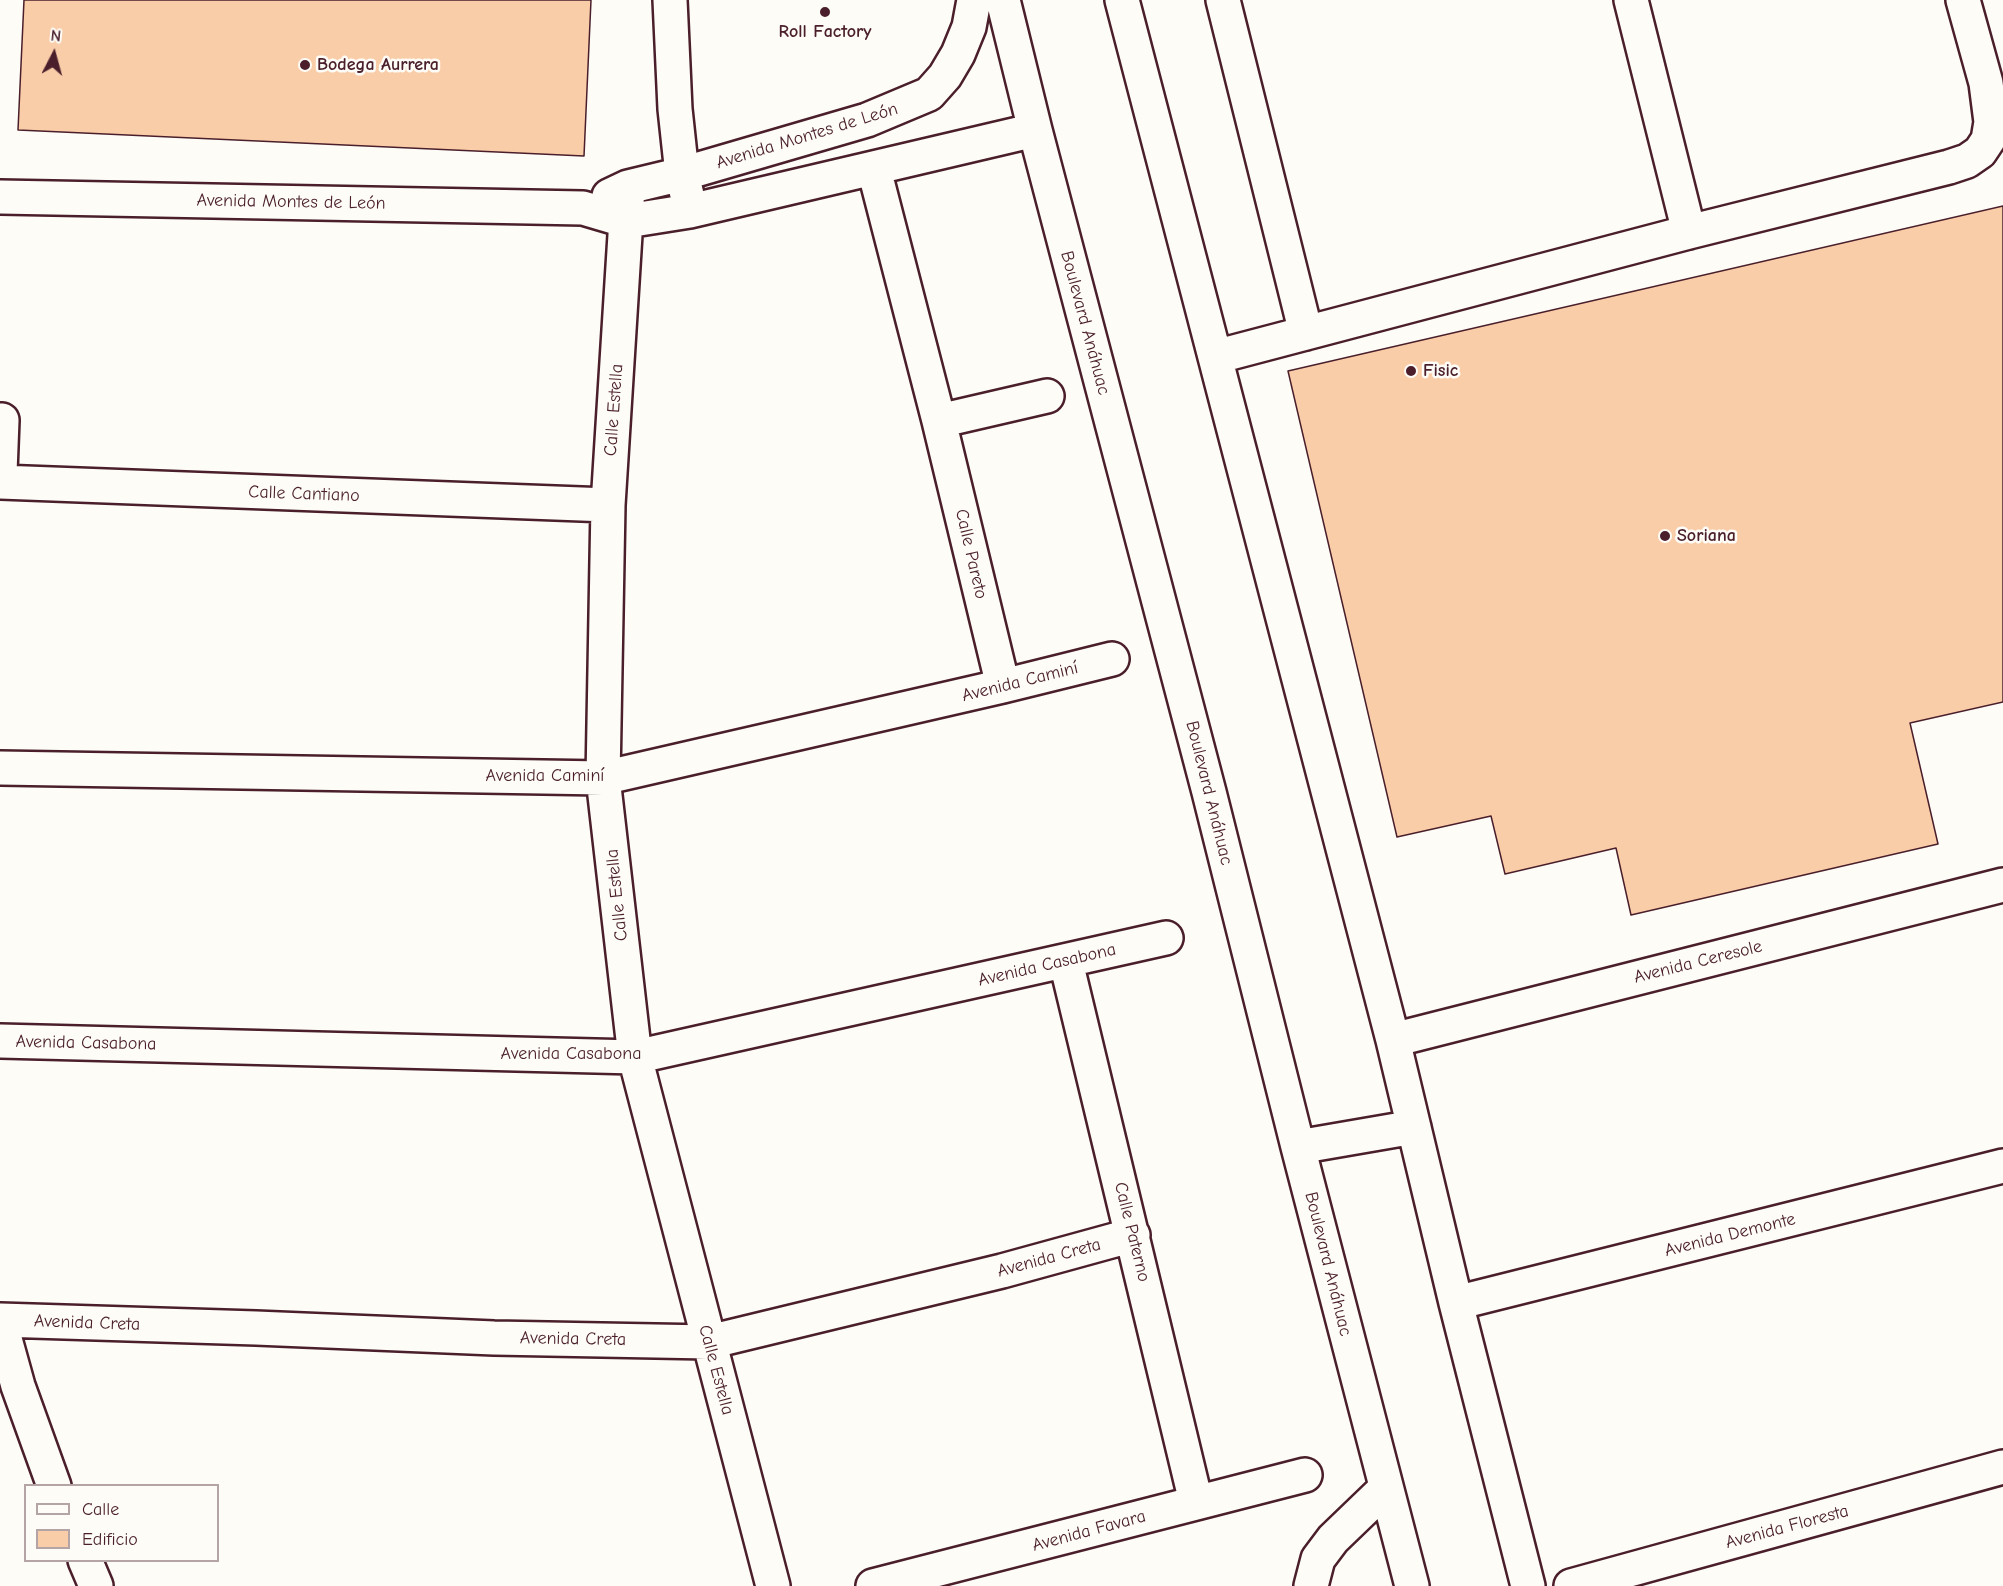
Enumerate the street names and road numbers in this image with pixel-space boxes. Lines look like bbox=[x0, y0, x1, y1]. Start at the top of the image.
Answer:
street label: Avenida Montes de León bbox=[713, 98, 901, 174]
street label: Avenida Montes de León bbox=[196, 190, 386, 214]
street label: Boulevard Anáhuac bbox=[1055, 249, 1115, 397]
street label: Calle Estella bbox=[600, 363, 628, 457]
street label: Calle Cantiano bbox=[248, 481, 360, 507]
street label: Calle Pareto bbox=[950, 507, 992, 601]
street label: Avenida Caminí bbox=[960, 657, 1080, 707]
street label: Boulevard Anáhuac bbox=[1181, 719, 1237, 867]
street label: Avenida Caminí bbox=[486, 765, 604, 787]
street label: Calle Estella bbox=[601, 848, 633, 942]
street label: Avenida Ceresole bbox=[1632, 936, 1764, 988]
street label: Avenida Casabona bbox=[976, 939, 1118, 991]
street label: Avenida Casabona bbox=[15, 1031, 157, 1055]
street label: Avenida Casabona bbox=[501, 1043, 641, 1065]
street label: Calle Paterno bbox=[1109, 1180, 1155, 1284]
street label: Boulevard Anáhuac bbox=[1300, 1190, 1356, 1338]
street label: Avenida Demonte bbox=[1662, 1208, 1798, 1262]
street label: Avenida Creta bbox=[995, 1234, 1103, 1282]
street label: Avenida Creta bbox=[34, 1310, 140, 1336]
street label: Calle Estella bbox=[694, 1323, 738, 1417]
street label: Avenida Creta bbox=[520, 1327, 626, 1351]
street label: Avenida Floresta bbox=[1723, 1500, 1851, 1554]
street label: Avenida Favara bbox=[1030, 1505, 1148, 1557]

